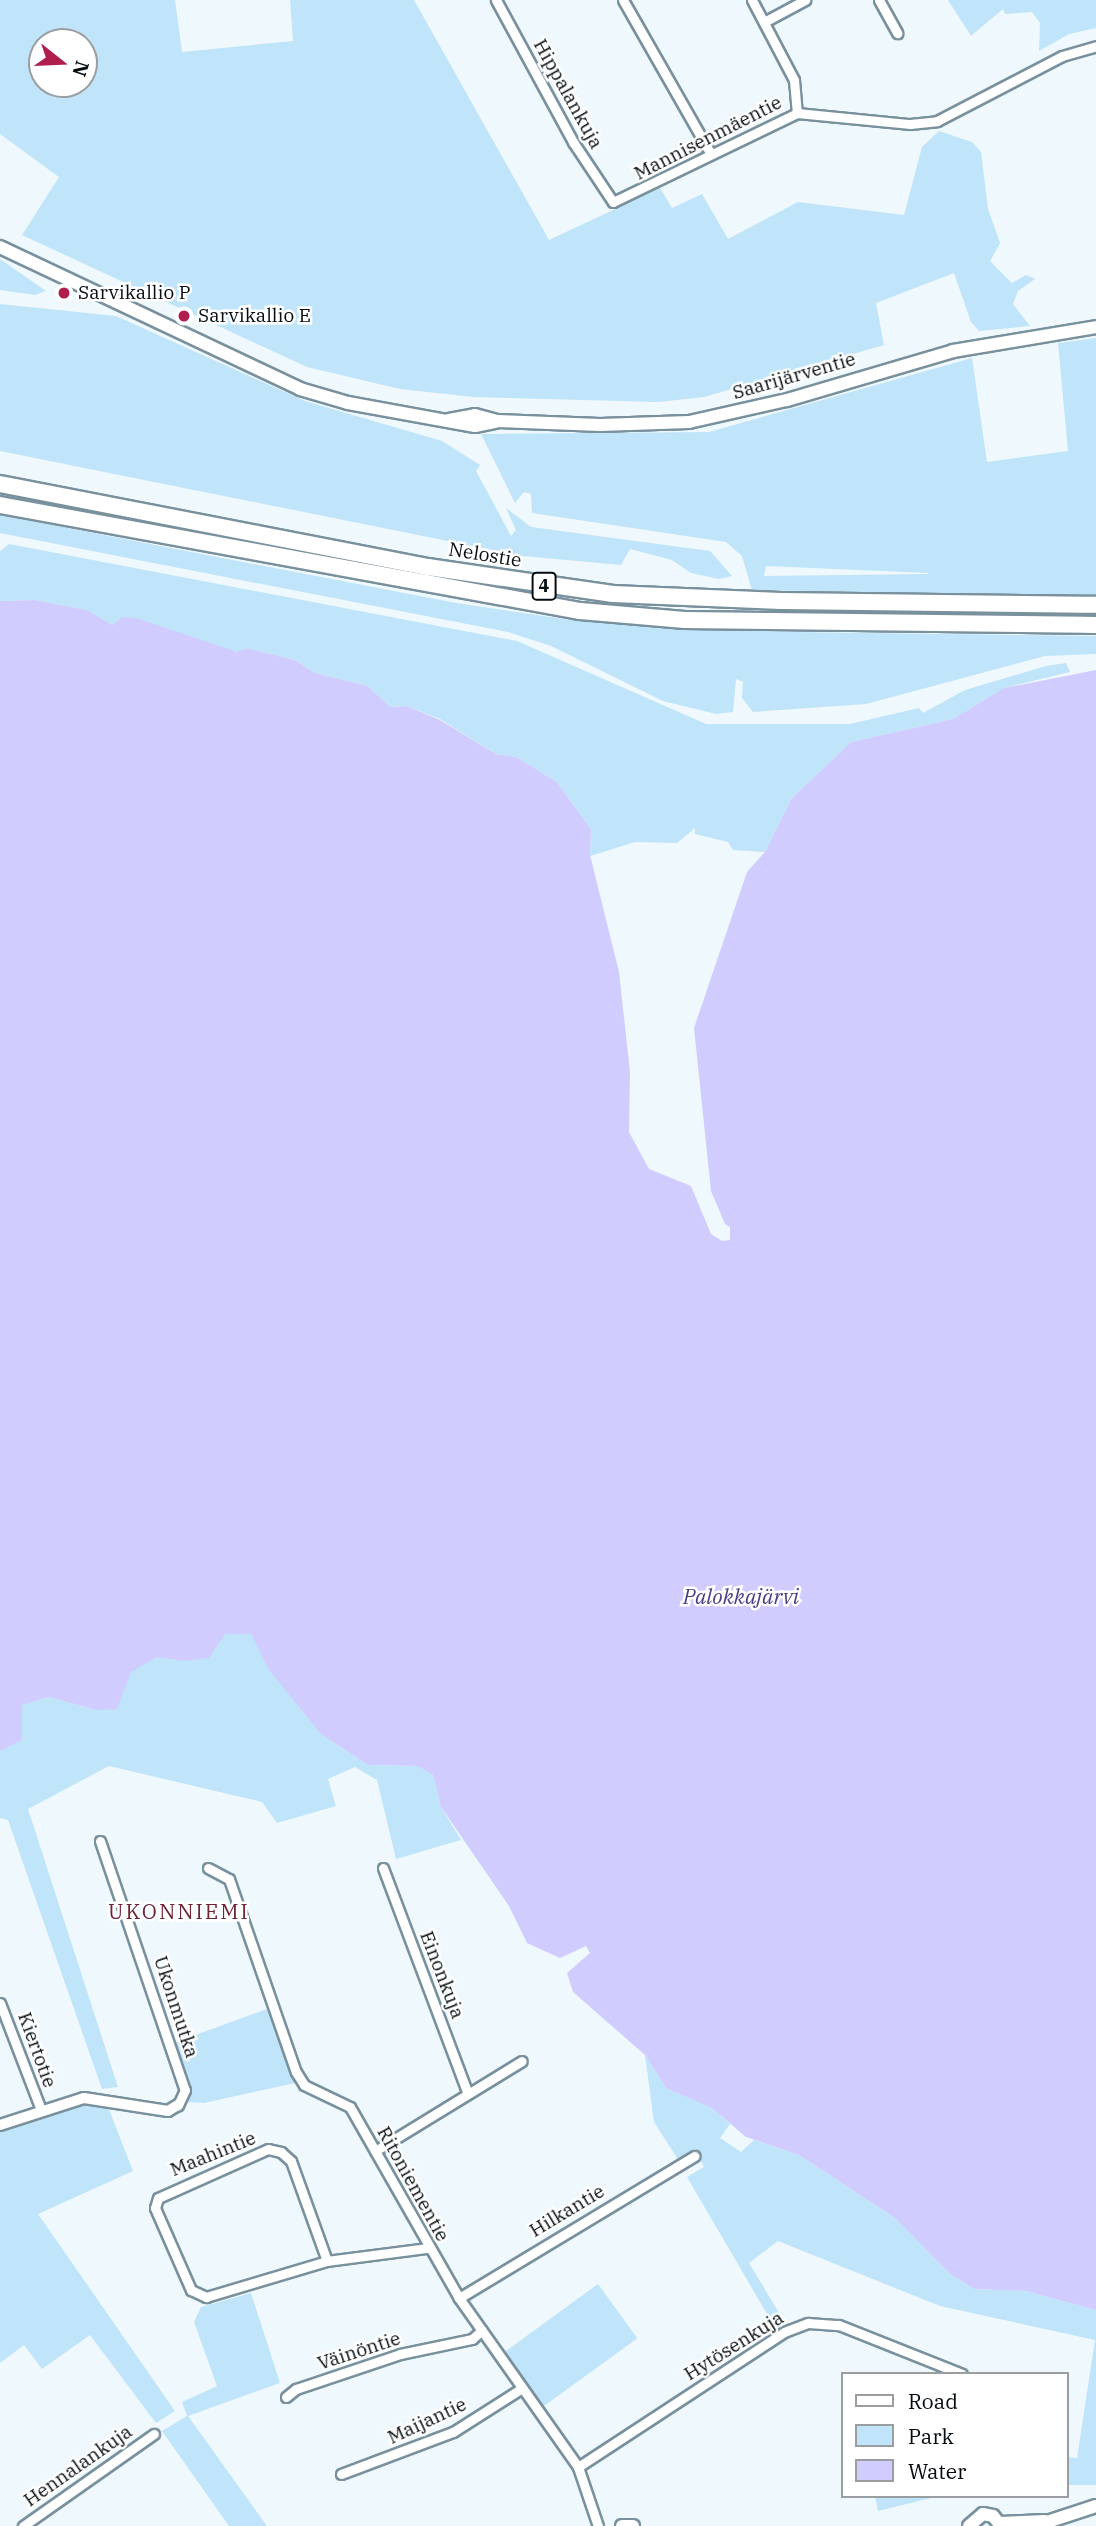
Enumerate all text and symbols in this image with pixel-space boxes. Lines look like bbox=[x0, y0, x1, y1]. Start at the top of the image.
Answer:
north arrow bbox=[28, 28, 98, 98]
street label: Hippalankuja bbox=[529, 35, 607, 153]
text: N bbox=[67, 58, 95, 80]
street label: Mannisenmäentie bbox=[630, 91, 786, 185]
place label: Sarvikallio P bbox=[78, 282, 191, 304]
marker: Sarvikallio P bbox=[56, 285, 72, 301]
place label: Sarvikallio E bbox=[198, 305, 311, 327]
marker: Sarvikallio E bbox=[176, 308, 192, 324]
street label: Saarijärventie bbox=[730, 348, 858, 404]
street label: Nelostie bbox=[447, 538, 523, 572]
road number: 4 bbox=[530, 572, 558, 600]
water label: Palokkajärvi bbox=[683, 1583, 799, 1609]
district label: UKONNIEMI bbox=[109, 1898, 249, 1924]
street label: Einonkuja bbox=[415, 1928, 469, 2022]
street label: Ukonmutka bbox=[149, 1953, 203, 2061]
street label: Kiertotie bbox=[13, 2009, 61, 2091]
street label: Ritoniementie bbox=[372, 2123, 454, 2245]
street label: Maahintie bbox=[167, 2127, 259, 2181]
street label: Hilkantie bbox=[526, 2180, 608, 2242]
street label: Hytösenkuja bbox=[680, 2306, 788, 2386]
street label: Väinöntie bbox=[315, 2327, 403, 2375]
legend bbox=[841, 2372, 1068, 2498]
text: Road bbox=[908, 2387, 958, 2415]
street label: Maijantie bbox=[384, 2393, 470, 2449]
street label: Hennalankuja bbox=[20, 2420, 136, 2512]
text: Park bbox=[908, 2422, 954, 2450]
text: Water bbox=[908, 2457, 966, 2485]

